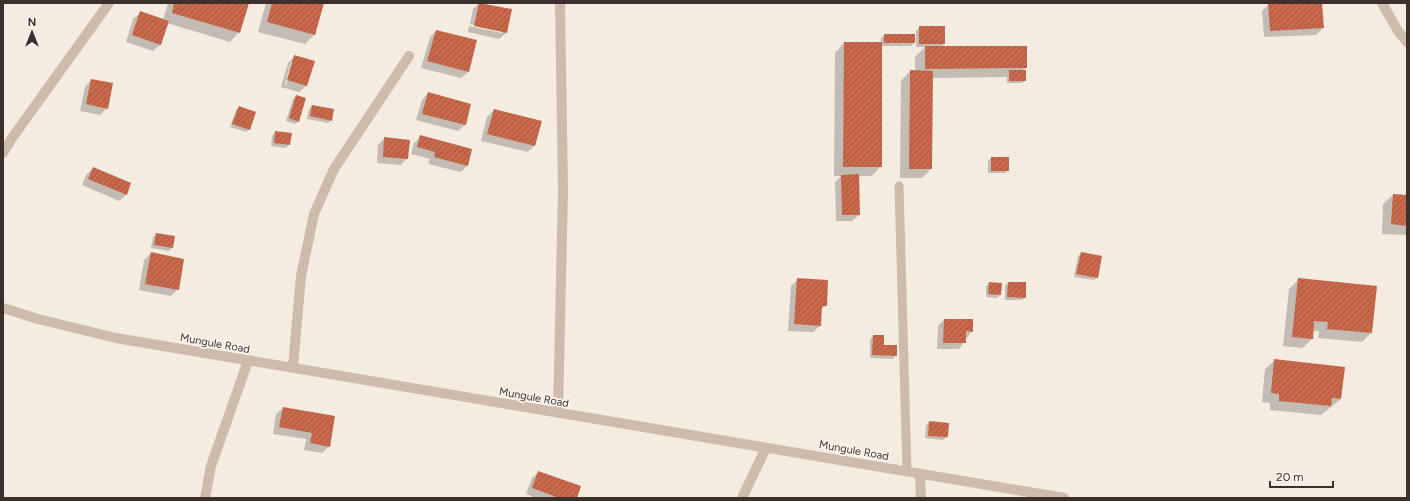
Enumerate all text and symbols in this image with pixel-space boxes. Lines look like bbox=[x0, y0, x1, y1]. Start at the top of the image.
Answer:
north arrow bbox=[12, 12, 52, 52]
text: N bbox=[28, 16, 36, 29]
street label: Mungule Road bbox=[179, 331, 251, 356]
street label: Mungule Road bbox=[498, 385, 570, 410]
street label: Mungule Road bbox=[818, 438, 890, 463]
scale bar bbox=[1270, 463, 1333, 489]
text: 20 m bbox=[1276, 470, 1304, 484]

